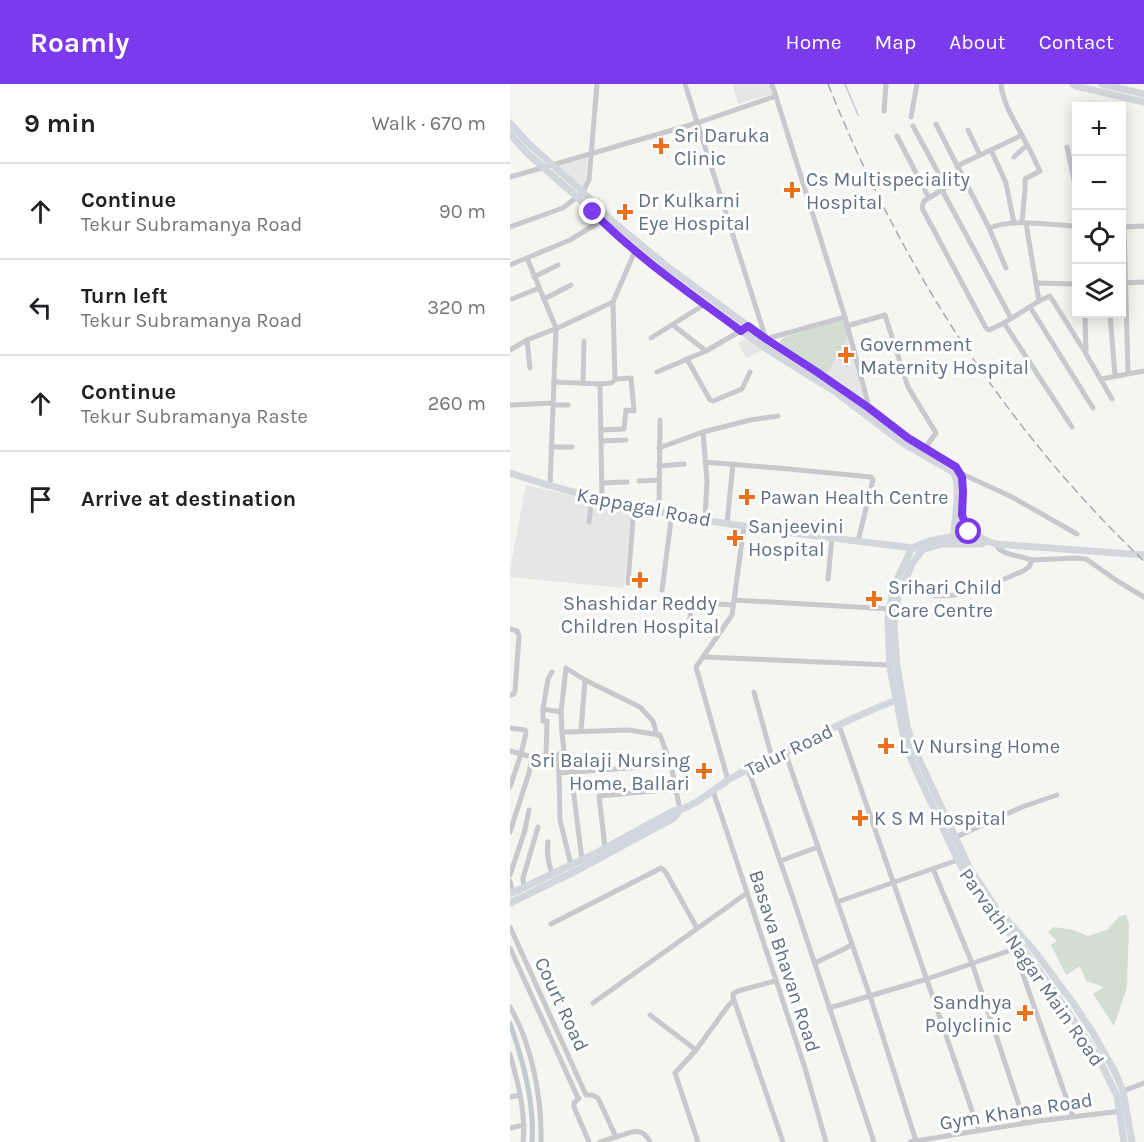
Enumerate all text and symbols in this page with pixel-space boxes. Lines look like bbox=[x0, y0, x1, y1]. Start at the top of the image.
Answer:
text: Roamly bbox=[30, 26, 129, 59]
text: Home bbox=[786, 30, 842, 54]
text: Map bbox=[875, 30, 916, 54]
text: About bbox=[949, 30, 1006, 54]
text: Contact bbox=[1039, 30, 1114, 54]
map controls bbox=[1072, 102, 1126, 318]
button: + bbox=[1072, 102, 1126, 156]
text: 9 min bbox=[24, 108, 96, 139]
text: Walk · 670 m bbox=[372, 112, 486, 135]
place label: Sri Daruka Clinic bbox=[674, 124, 770, 170]
marker: Sri Daruka Clinic bbox=[652, 137, 670, 155]
button: − bbox=[1072, 156, 1126, 210]
place label: Cs Multispeciality Hospital bbox=[806, 168, 970, 214]
marker: Cs Multispeciality Hospital bbox=[783, 181, 801, 199]
text: Continue bbox=[81, 187, 176, 213]
place label: Dr Kulkarni Eye Hospital bbox=[638, 189, 750, 235]
icon: ahead bbox=[24, 195, 57, 228]
route end bbox=[579, 198, 605, 224]
text: 90 m bbox=[439, 200, 486, 223]
marker: Dr Kulkarni Eye Hospital bbox=[616, 203, 634, 221]
button: locate bbox=[1072, 210, 1126, 264]
text: Tekur Subramanya Road bbox=[81, 213, 302, 236]
button: layers bbox=[1072, 264, 1126, 318]
text: Turn left bbox=[81, 283, 168, 309]
icon: left bbox=[24, 291, 57, 324]
text: 320 m bbox=[427, 296, 486, 319]
text: Tekur Subramanya Road bbox=[81, 309, 302, 332]
place label: Government Maternity Hospital bbox=[860, 333, 1029, 379]
marker: Government Maternity Hospital bbox=[837, 346, 855, 364]
text: Continue bbox=[81, 379, 176, 405]
icon: ahead bbox=[24, 387, 57, 420]
text: 260 m bbox=[428, 392, 486, 415]
text: Tekur Subramanya Raste bbox=[81, 405, 308, 428]
icon: arrive bbox=[24, 483, 57, 516]
street label: Kappagal Road bbox=[575, 483, 713, 532]
text: Arrive at destination bbox=[81, 486, 296, 512]
place label: Pawan Health Centre bbox=[760, 486, 949, 509]
marker: Pawan Health Centre bbox=[738, 488, 756, 506]
place label: Sanjeevini Hospital bbox=[748, 515, 844, 561]
route start bbox=[955, 518, 981, 544]
marker: Sanjeevini Hospital bbox=[726, 529, 744, 547]
marker: Shashidar Reddy Children Hospital bbox=[631, 571, 649, 589]
place label: Srihari Child Care Centre bbox=[888, 576, 1002, 622]
marker: Srihari Child Care Centre bbox=[865, 590, 883, 608]
place label: Shashidar Reddy Children Hospital bbox=[561, 592, 719, 638]
street label: Talur Road bbox=[741, 719, 837, 782]
place label: L V Nursing Home bbox=[899, 735, 1060, 758]
marker: L V Nursing Home bbox=[877, 737, 895, 755]
place label: Sri Balaji Nursing Home, Ballari bbox=[530, 749, 690, 795]
marker: Sri Balaji Nursing Home, Ballari bbox=[695, 762, 713, 780]
place label: K S M Hospital bbox=[874, 807, 1006, 830]
marker: K S M Hospital bbox=[851, 809, 869, 827]
street label: Parvathi Nagar Main Road bbox=[954, 864, 1109, 1071]
street label: Basava Bhavan Road bbox=[744, 867, 825, 1055]
street label: Court Road bbox=[530, 954, 593, 1055]
place label: Sandhya Polyclinic bbox=[925, 991, 1012, 1037]
marker: Sandhya Polyclinic bbox=[1016, 1004, 1034, 1022]
street label: Gym Khana Road bbox=[938, 1088, 1094, 1135]

